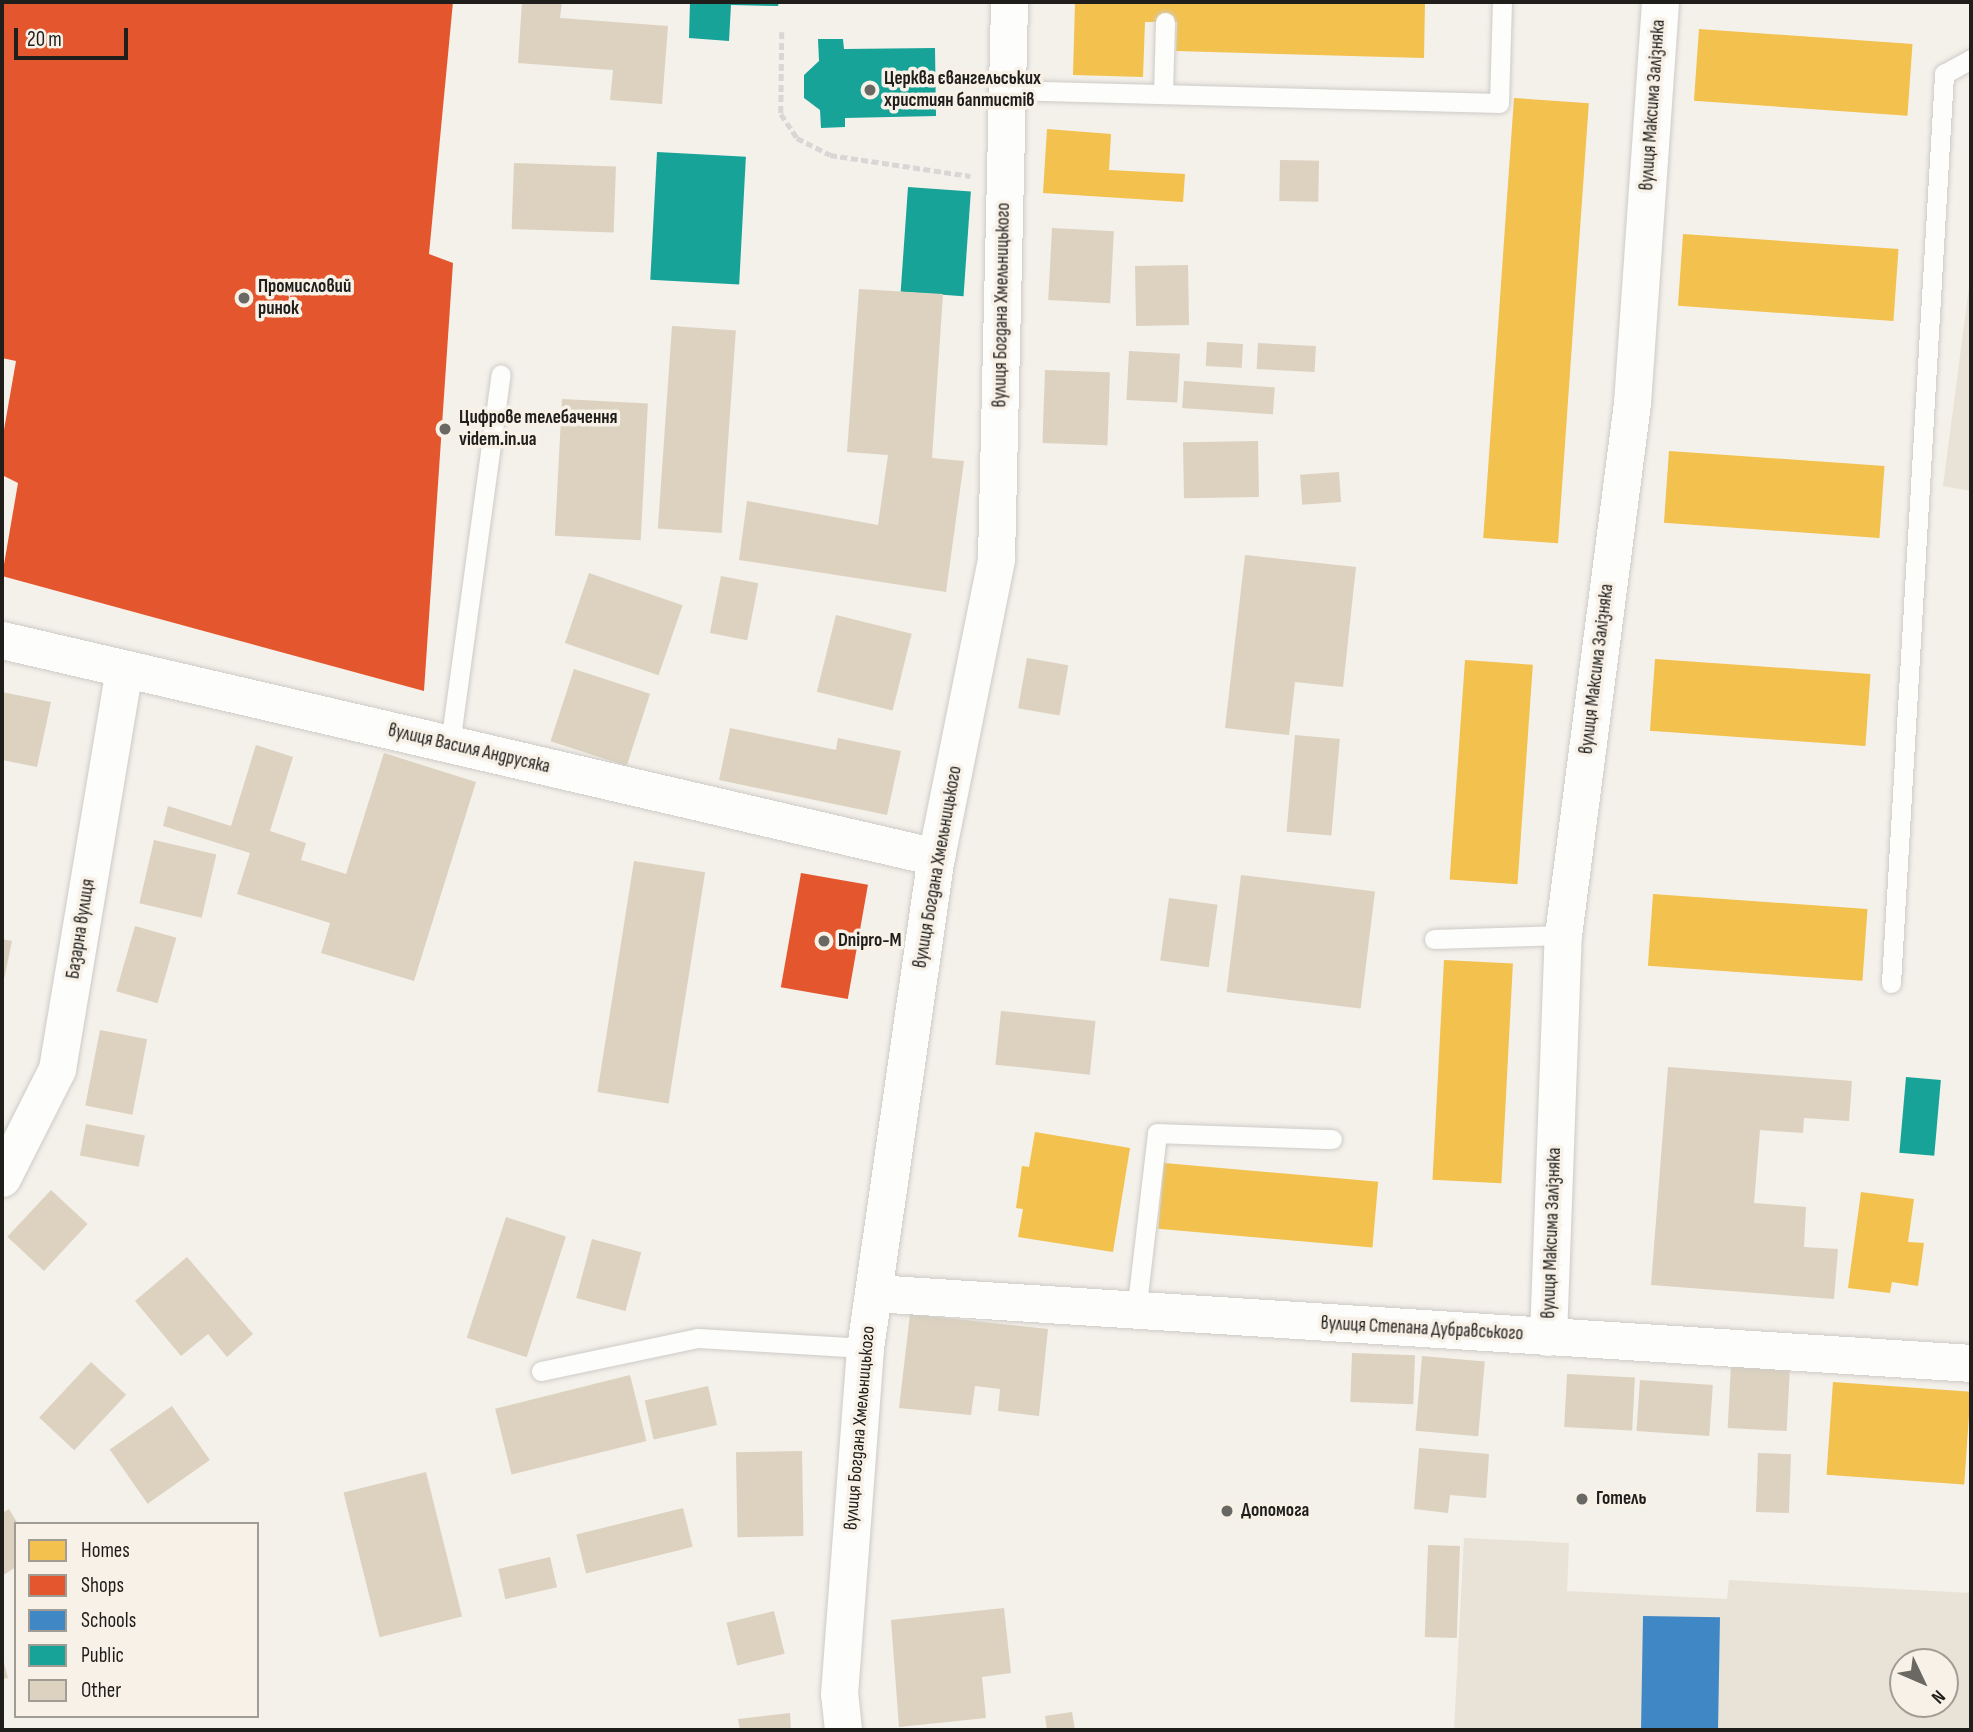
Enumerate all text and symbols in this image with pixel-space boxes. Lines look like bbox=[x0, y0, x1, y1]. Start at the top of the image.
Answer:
scale bar bbox=[18, 14, 131, 58]
street label: вулиця Максима Залізняка bbox=[1636, 19, 1670, 191]
text: 20 m bbox=[27, 27, 62, 52]
place label: Церква євангельських християн баптистів bbox=[884, 68, 1041, 112]
marker: Церква євангельських християн баптистів bbox=[862, 82, 878, 98]
street label: вулиця Богдана Хмельницького bbox=[989, 202, 1015, 408]
place label: Промисловий ринок bbox=[258, 276, 351, 320]
marker: Промисловий ринок bbox=[236, 290, 252, 306]
place label: Цифрове телебачення videm.in.ua bbox=[459, 407, 618, 451]
marker: Цифрове телебачення videm.in.ua bbox=[437, 421, 453, 437]
street label: вулиця Максима Залізняка bbox=[1575, 583, 1619, 755]
street label: вулиця Василя Андрусяка bbox=[386, 719, 552, 779]
street label: вулиця Богдана Хмельницького bbox=[909, 764, 967, 970]
street label: Базарна вулиця bbox=[62, 877, 100, 981]
place label: Dnipro-M bbox=[838, 930, 902, 952]
marker: Dnipro-M bbox=[816, 933, 832, 949]
street label: вулиця Максима Залізняка bbox=[1538, 1147, 1566, 1319]
street label: вулиця Степана Дубравського bbox=[1320, 1312, 1524, 1346]
street label: вулиця Богдана Хмельницького bbox=[840, 1325, 880, 1531]
place label: Готель bbox=[1596, 1488, 1646, 1510]
marker: Готель bbox=[1574, 1491, 1590, 1507]
place label: Допомога bbox=[1241, 1500, 1309, 1522]
marker: Допомога bbox=[1219, 1503, 1235, 1519]
legend bbox=[14, 1522, 259, 1718]
text: Homes bbox=[81, 1538, 130, 1563]
text: Shops bbox=[81, 1573, 124, 1598]
text: Schools bbox=[81, 1608, 136, 1633]
text: Public bbox=[81, 1643, 124, 1668]
north arrow bbox=[1889, 1648, 1959, 1718]
text: Other bbox=[81, 1678, 121, 1703]
text: N bbox=[1926, 1685, 1950, 1708]

